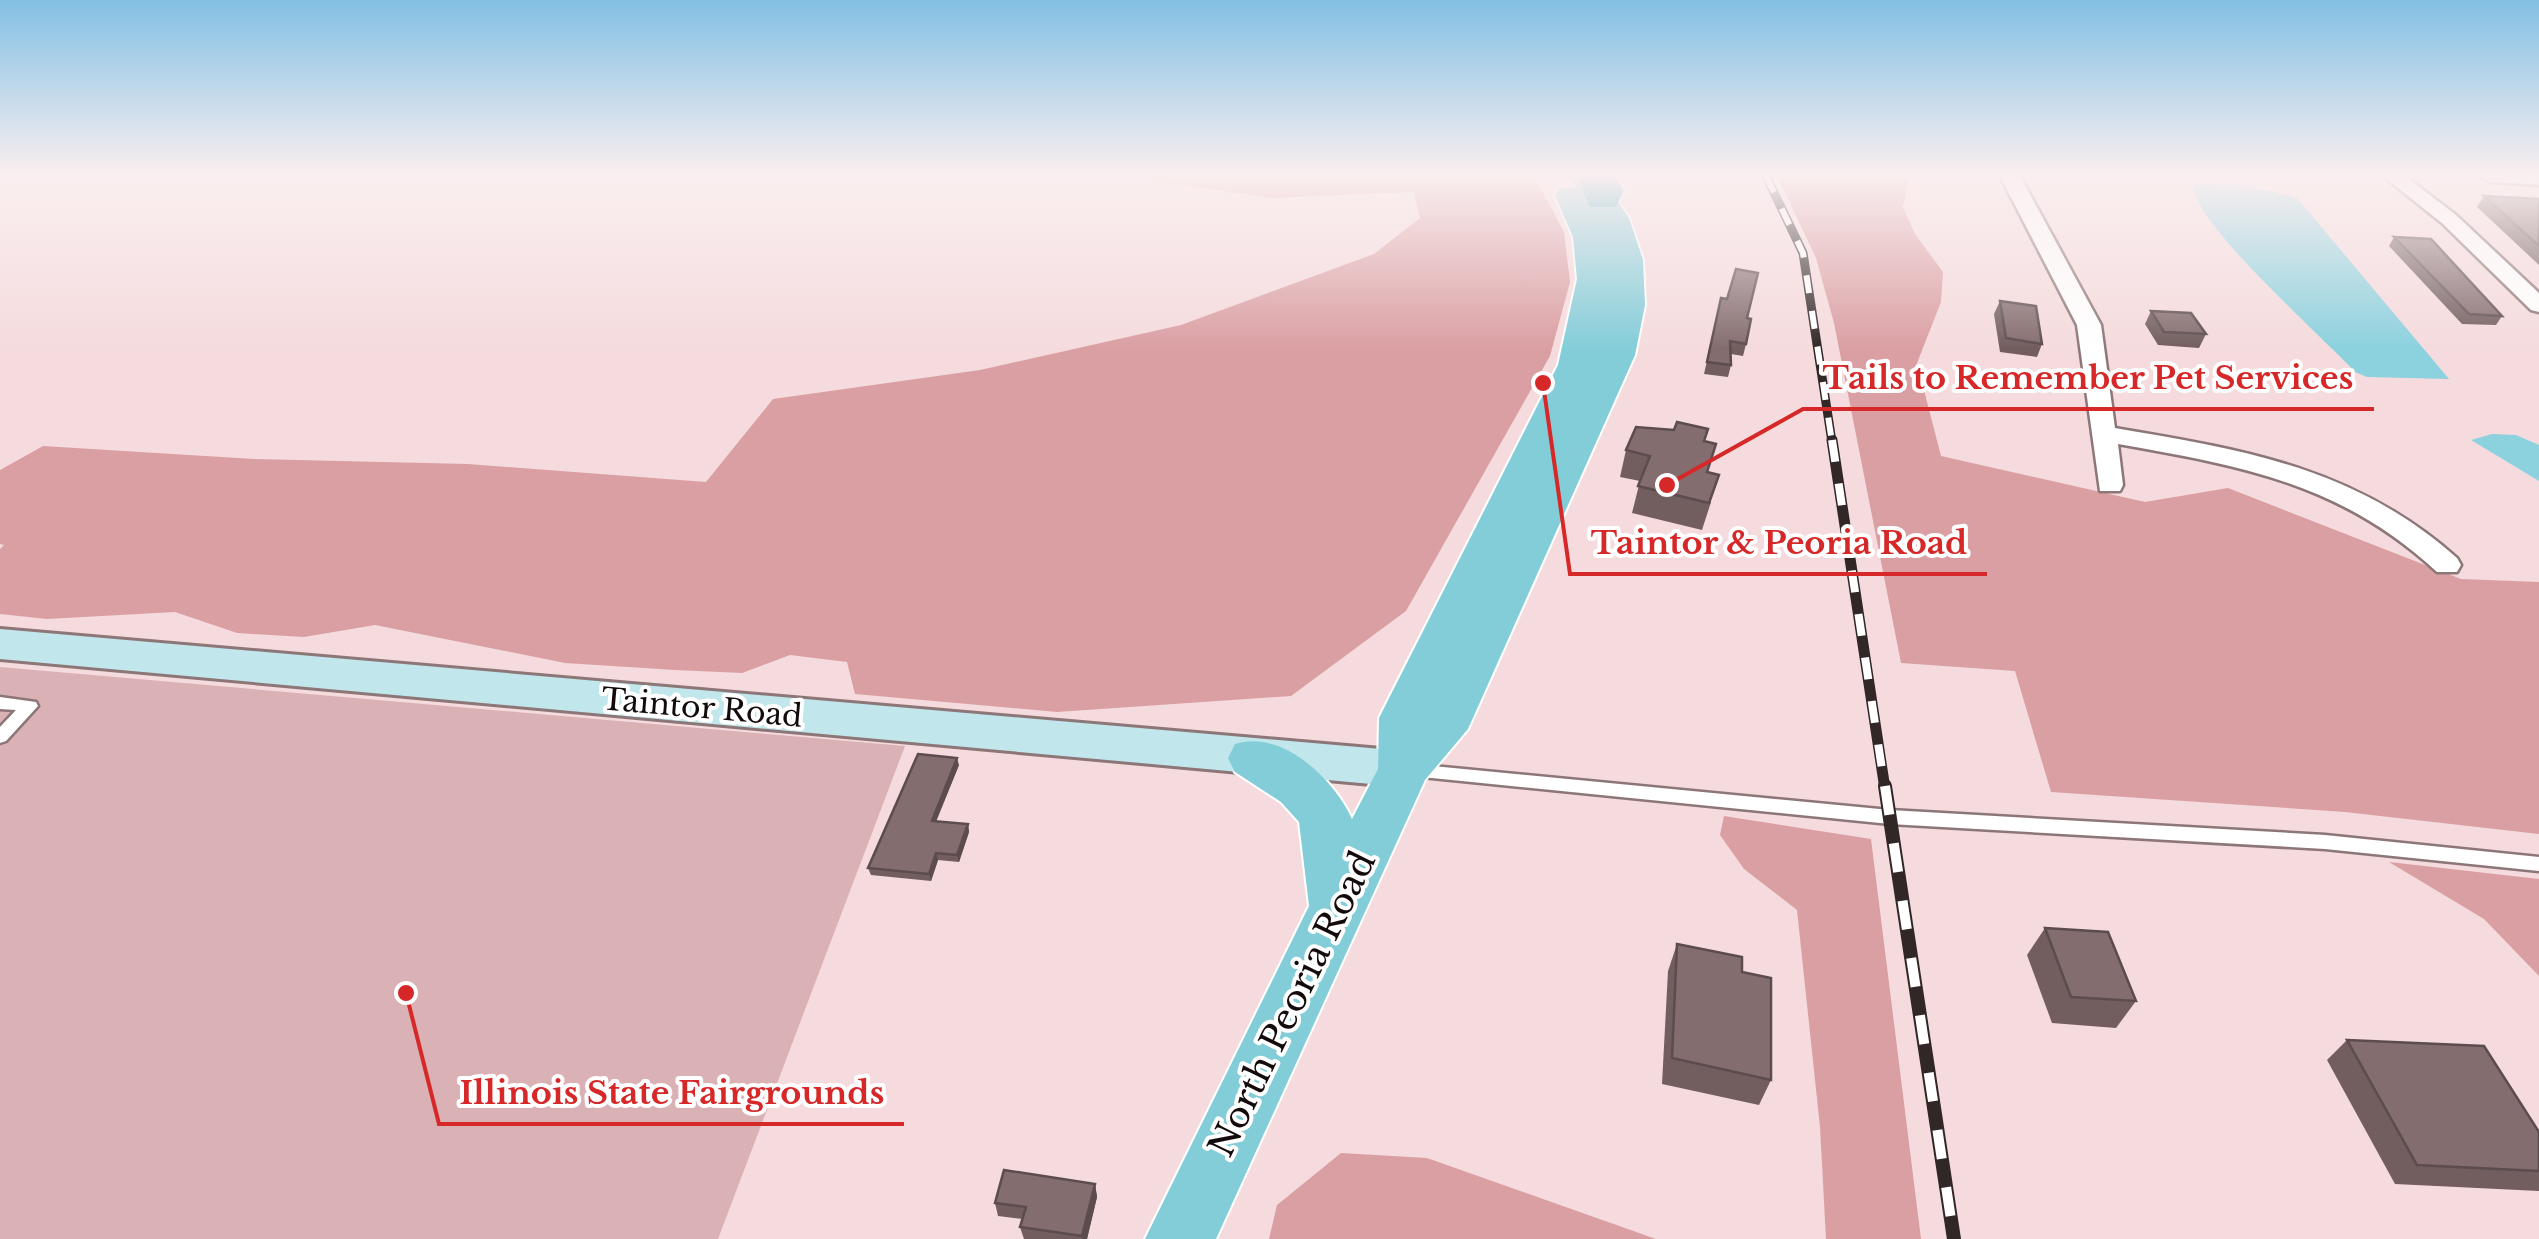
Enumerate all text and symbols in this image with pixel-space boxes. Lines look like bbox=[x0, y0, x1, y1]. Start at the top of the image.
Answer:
callout: Tails to Remember Pet Services bbox=[1803, 347, 2374, 409]
text: Tails to Remember Pet Services bbox=[1823, 358, 2353, 398]
callout: Taintor & Peoria Road bbox=[1570, 512, 1987, 574]
text: Taintor & Peoria Road bbox=[1591, 523, 1967, 563]
street label: Taintor Road bbox=[600, 680, 804, 735]
street label: North Peoria Road bbox=[1199, 844, 1384, 1163]
callout: Illinois State Fairgrounds bbox=[439, 1062, 904, 1124]
text: Illinois State Fairgrounds bbox=[460, 1073, 885, 1113]

